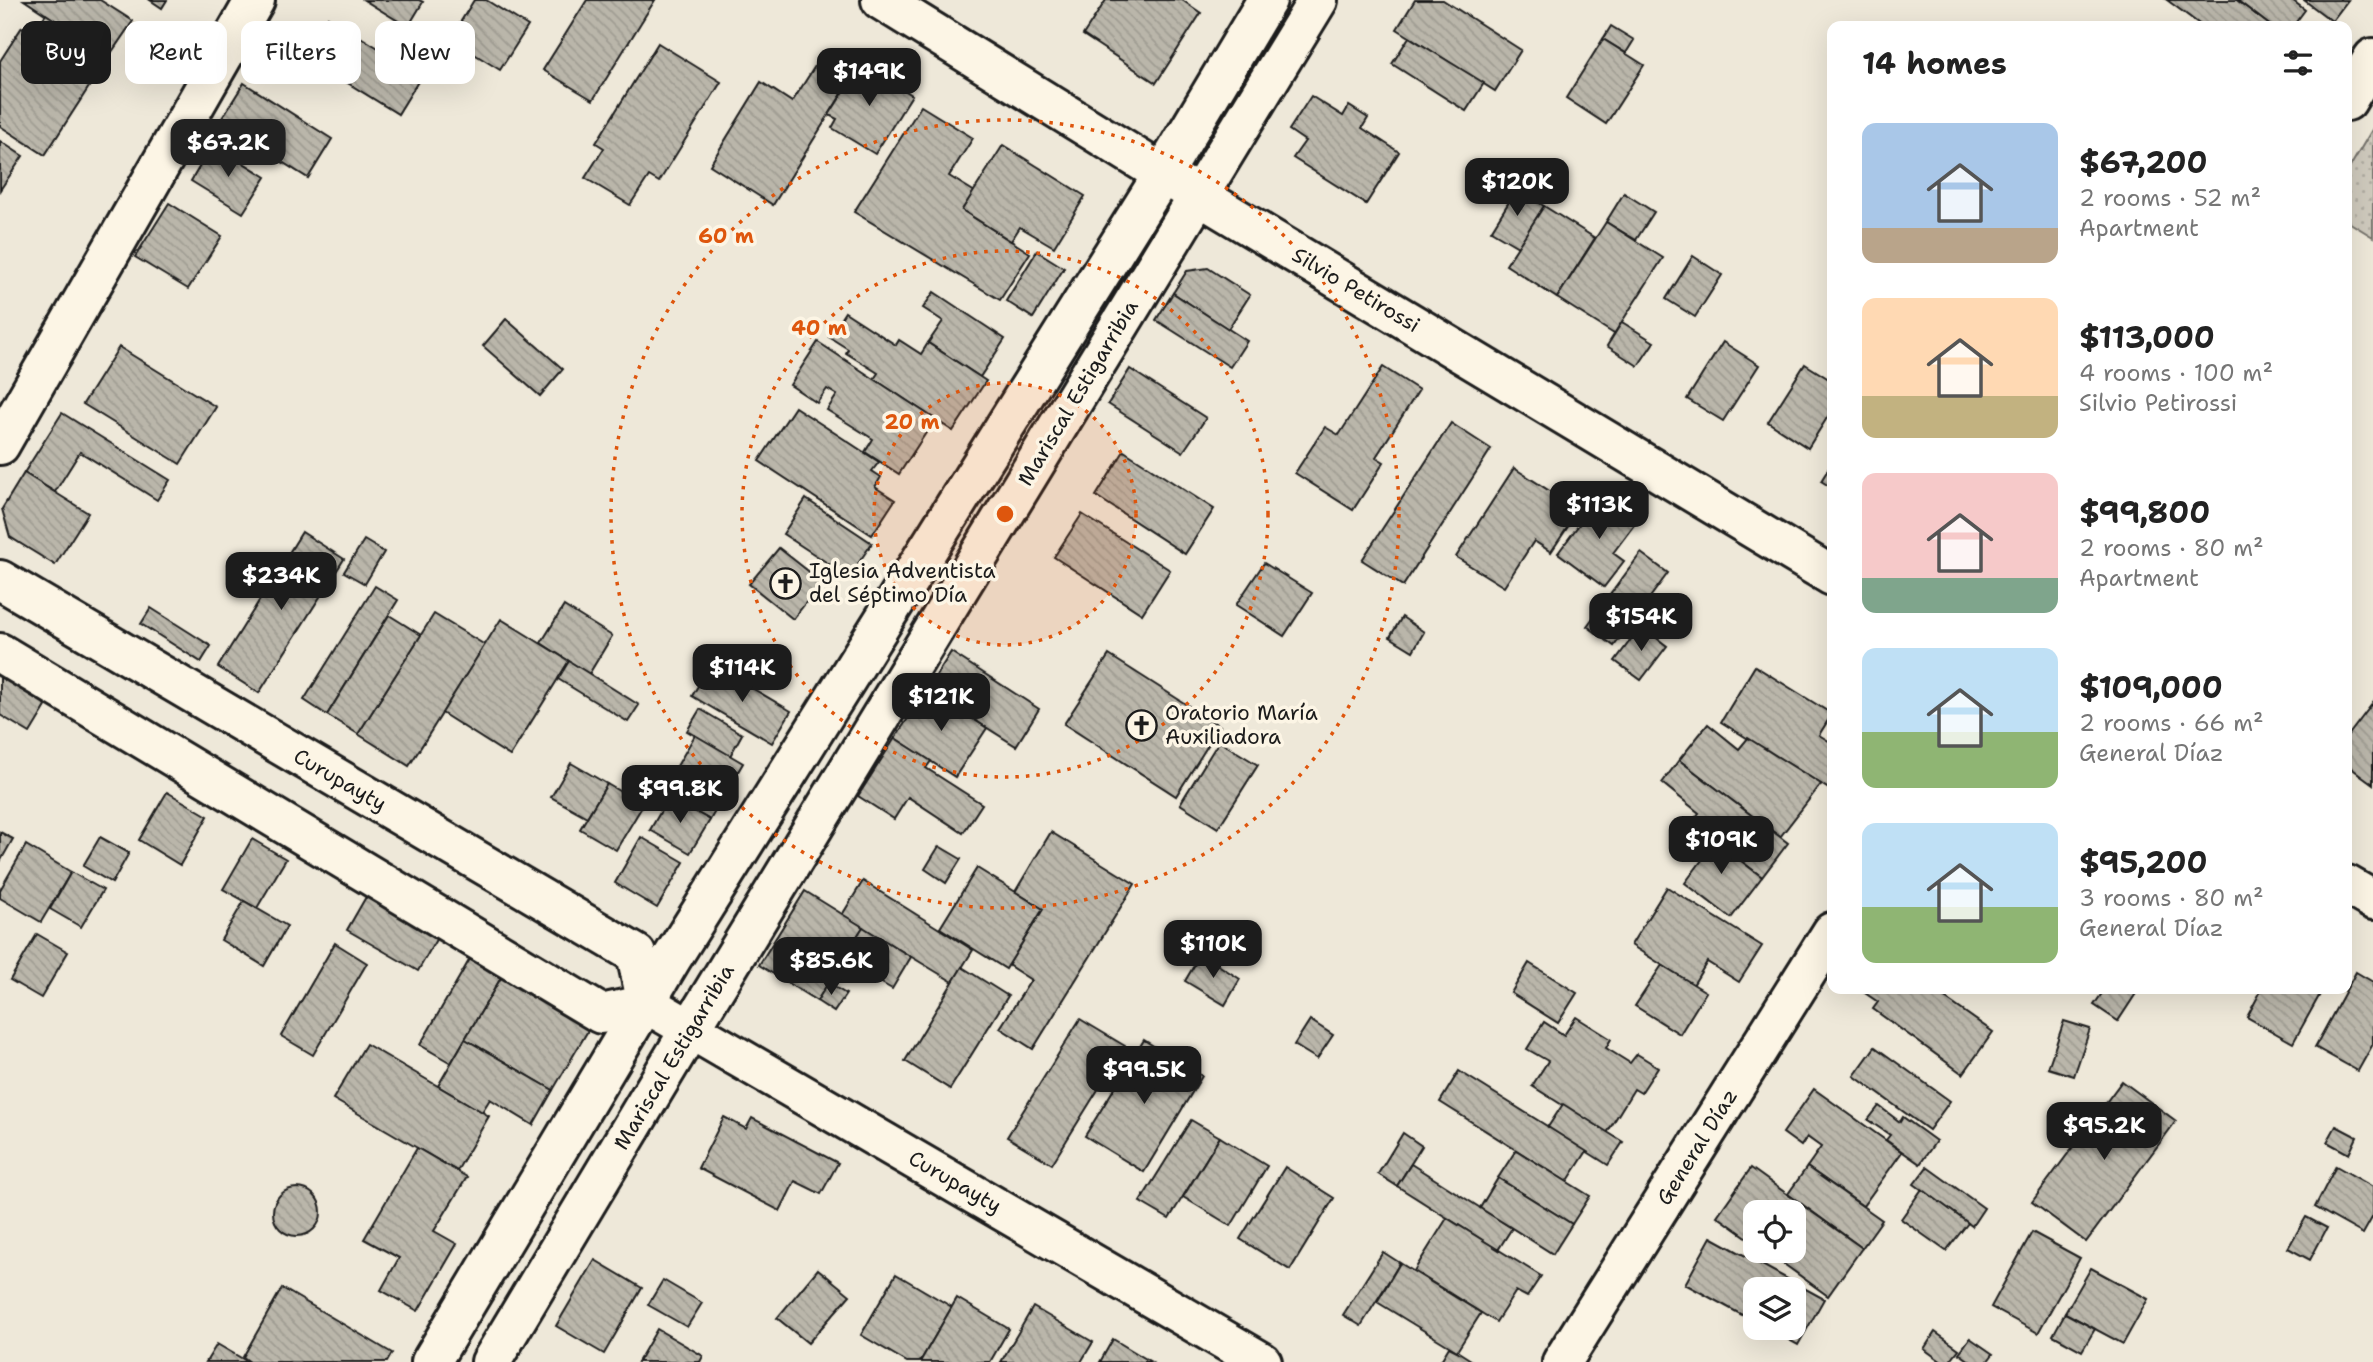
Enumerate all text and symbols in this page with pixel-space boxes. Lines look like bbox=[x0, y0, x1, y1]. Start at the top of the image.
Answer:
chip: Buy bbox=[21, 21, 111, 84]
chip: Rent bbox=[125, 21, 227, 84]
chip: Filters bbox=[241, 21, 361, 84]
chip: New bbox=[375, 21, 475, 84]
text: 14 homes bbox=[1862, 43, 2007, 84]
icon: filters bbox=[2279, 44, 2317, 82]
pin: $149K bbox=[820, 48, 918, 108]
text: $149K bbox=[833, 56, 905, 86]
pin: $67.2K bbox=[171, 120, 285, 179]
text: $67.2K bbox=[187, 127, 269, 157]
text: $67,200 bbox=[2079, 142, 2208, 183]
icon: home bbox=[1918, 151, 2002, 235]
pin: $120K bbox=[1468, 158, 1566, 218]
text: $120K bbox=[1481, 166, 1553, 196]
text: 2 rooms · 52 m² bbox=[2079, 183, 2261, 213]
text: Apartment bbox=[2079, 213, 2199, 243]
text: 60 m bbox=[698, 222, 754, 250]
street label: Silvio Petirossi bbox=[1287, 241, 1425, 339]
street label: Mariscal Estigarribia bbox=[1011, 295, 1145, 491]
text: 40 m bbox=[791, 314, 847, 342]
text: $113,000 bbox=[2079, 317, 2215, 358]
icon: home bbox=[1918, 326, 2002, 410]
text: 4 rooms · 100 m² bbox=[2079, 358, 2273, 388]
text: Silvio Petirossi bbox=[2079, 388, 2237, 418]
text: 20 m bbox=[884, 408, 940, 436]
pin: $113K bbox=[1550, 482, 1648, 541]
text: $113K bbox=[1566, 489, 1632, 519]
text: $99,800 bbox=[2079, 492, 2210, 533]
icon: home bbox=[1918, 501, 2002, 585]
centre of rings bbox=[993, 502, 1017, 526]
text: 2 rooms · 80 m² bbox=[2079, 533, 2264, 563]
pin: $234K bbox=[232, 552, 330, 612]
place label: Iglesia Adventista del Séptimo Día bbox=[809, 557, 996, 609]
text: $234K bbox=[242, 560, 320, 590]
text: Apartment bbox=[2079, 563, 2199, 593]
church icon: Iglesia Adventista del Séptimo Día bbox=[769, 566, 803, 600]
pin: $154K bbox=[1592, 594, 1690, 653]
text: $154K bbox=[1605, 601, 1677, 631]
pin: $114K bbox=[693, 644, 791, 704]
text: $114K bbox=[709, 652, 775, 682]
text: $109,000 bbox=[2079, 667, 2223, 708]
pin: $121K bbox=[892, 674, 990, 733]
icon: home bbox=[1918, 676, 2002, 760]
text: $121K bbox=[908, 681, 974, 711]
place label: Oratorio María Auxiliadora bbox=[1165, 699, 1318, 751]
church icon: Oratorio María Auxiliadora bbox=[1125, 708, 1159, 742]
text: 2 rooms · 66 m² bbox=[2079, 708, 2264, 738]
text: General Díaz bbox=[2079, 738, 2224, 768]
street label: Curupayty bbox=[288, 742, 392, 818]
pin: $99.8K bbox=[623, 766, 737, 825]
text: $99.8K bbox=[638, 773, 722, 803]
pin: $109K bbox=[1672, 816, 1770, 876]
text: $109K bbox=[1685, 824, 1757, 854]
text: $95,200 bbox=[2079, 842, 2207, 883]
icon: home bbox=[1918, 851, 2002, 935]
text: 3 rooms · 80 m² bbox=[2079, 883, 2264, 913]
text: General Díaz bbox=[2079, 913, 2224, 943]
pin: $110K bbox=[1164, 920, 1262, 980]
text: $110K bbox=[1180, 928, 1246, 958]
pin: $85.6K bbox=[774, 937, 888, 997]
text: $85.6K bbox=[789, 945, 873, 975]
street label: Mariscal Estigarribia bbox=[607, 959, 741, 1155]
pin: $99.5K bbox=[1087, 1046, 1201, 1106]
text: $99.5K bbox=[1102, 1054, 1186, 1084]
street label: General Díaz bbox=[1650, 1084, 1744, 1210]
pin: $95.2K bbox=[2047, 1102, 2161, 1162]
text: $95.2K bbox=[2063, 1110, 2145, 1140]
street label: Curupayty bbox=[903, 1144, 1007, 1220]
map controls bbox=[1743, 1200, 1806, 1340]
button: locate bbox=[1743, 1200, 1806, 1263]
button: layers bbox=[1743, 1277, 1806, 1340]

